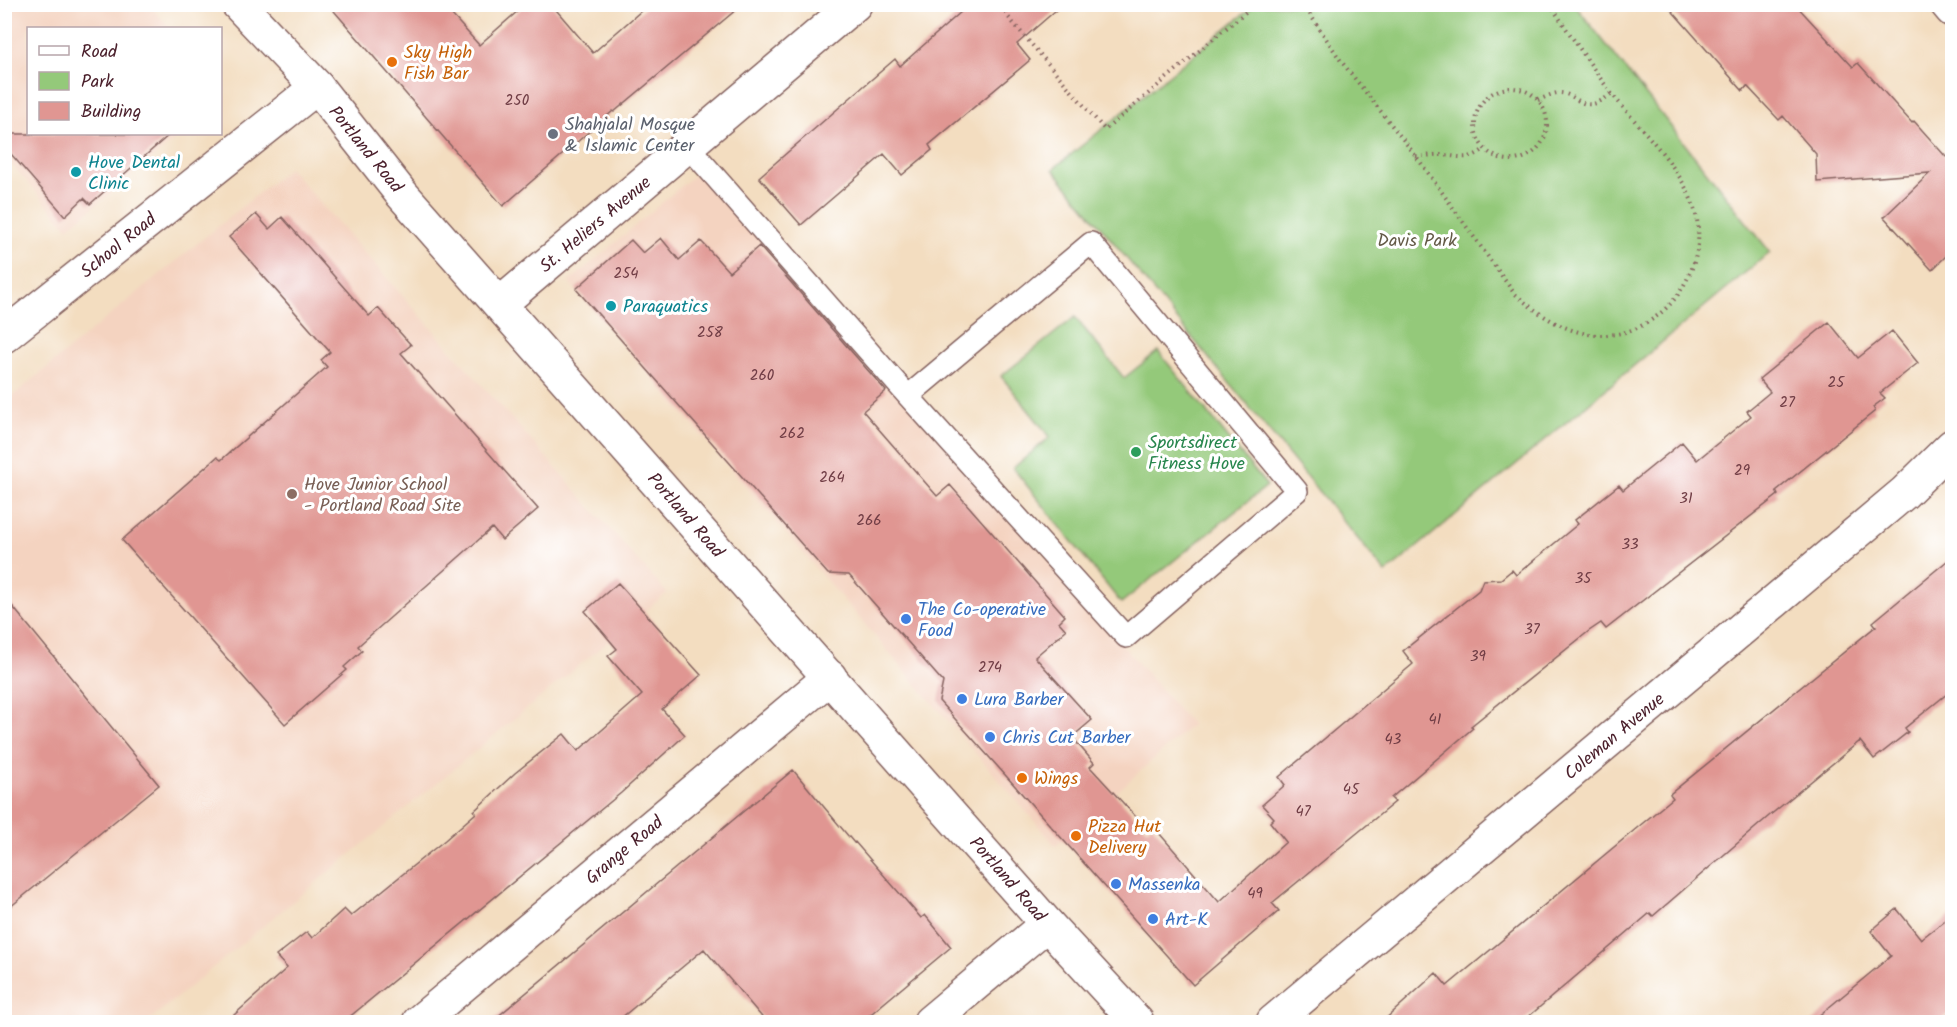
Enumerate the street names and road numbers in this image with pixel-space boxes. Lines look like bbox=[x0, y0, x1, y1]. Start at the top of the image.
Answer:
street label: Portland Road bbox=[320, 100, 410, 201]
street label: St. Heliers Avenue bbox=[533, 169, 658, 281]
street label: School Road bbox=[74, 206, 164, 286]
street label: Portland Road bbox=[639, 467, 731, 566]
street label: Coleman Avenue bbox=[1558, 686, 1672, 788]
street label: Grange Road bbox=[579, 809, 671, 893]
street label: Portland Road bbox=[961, 831, 1053, 930]

